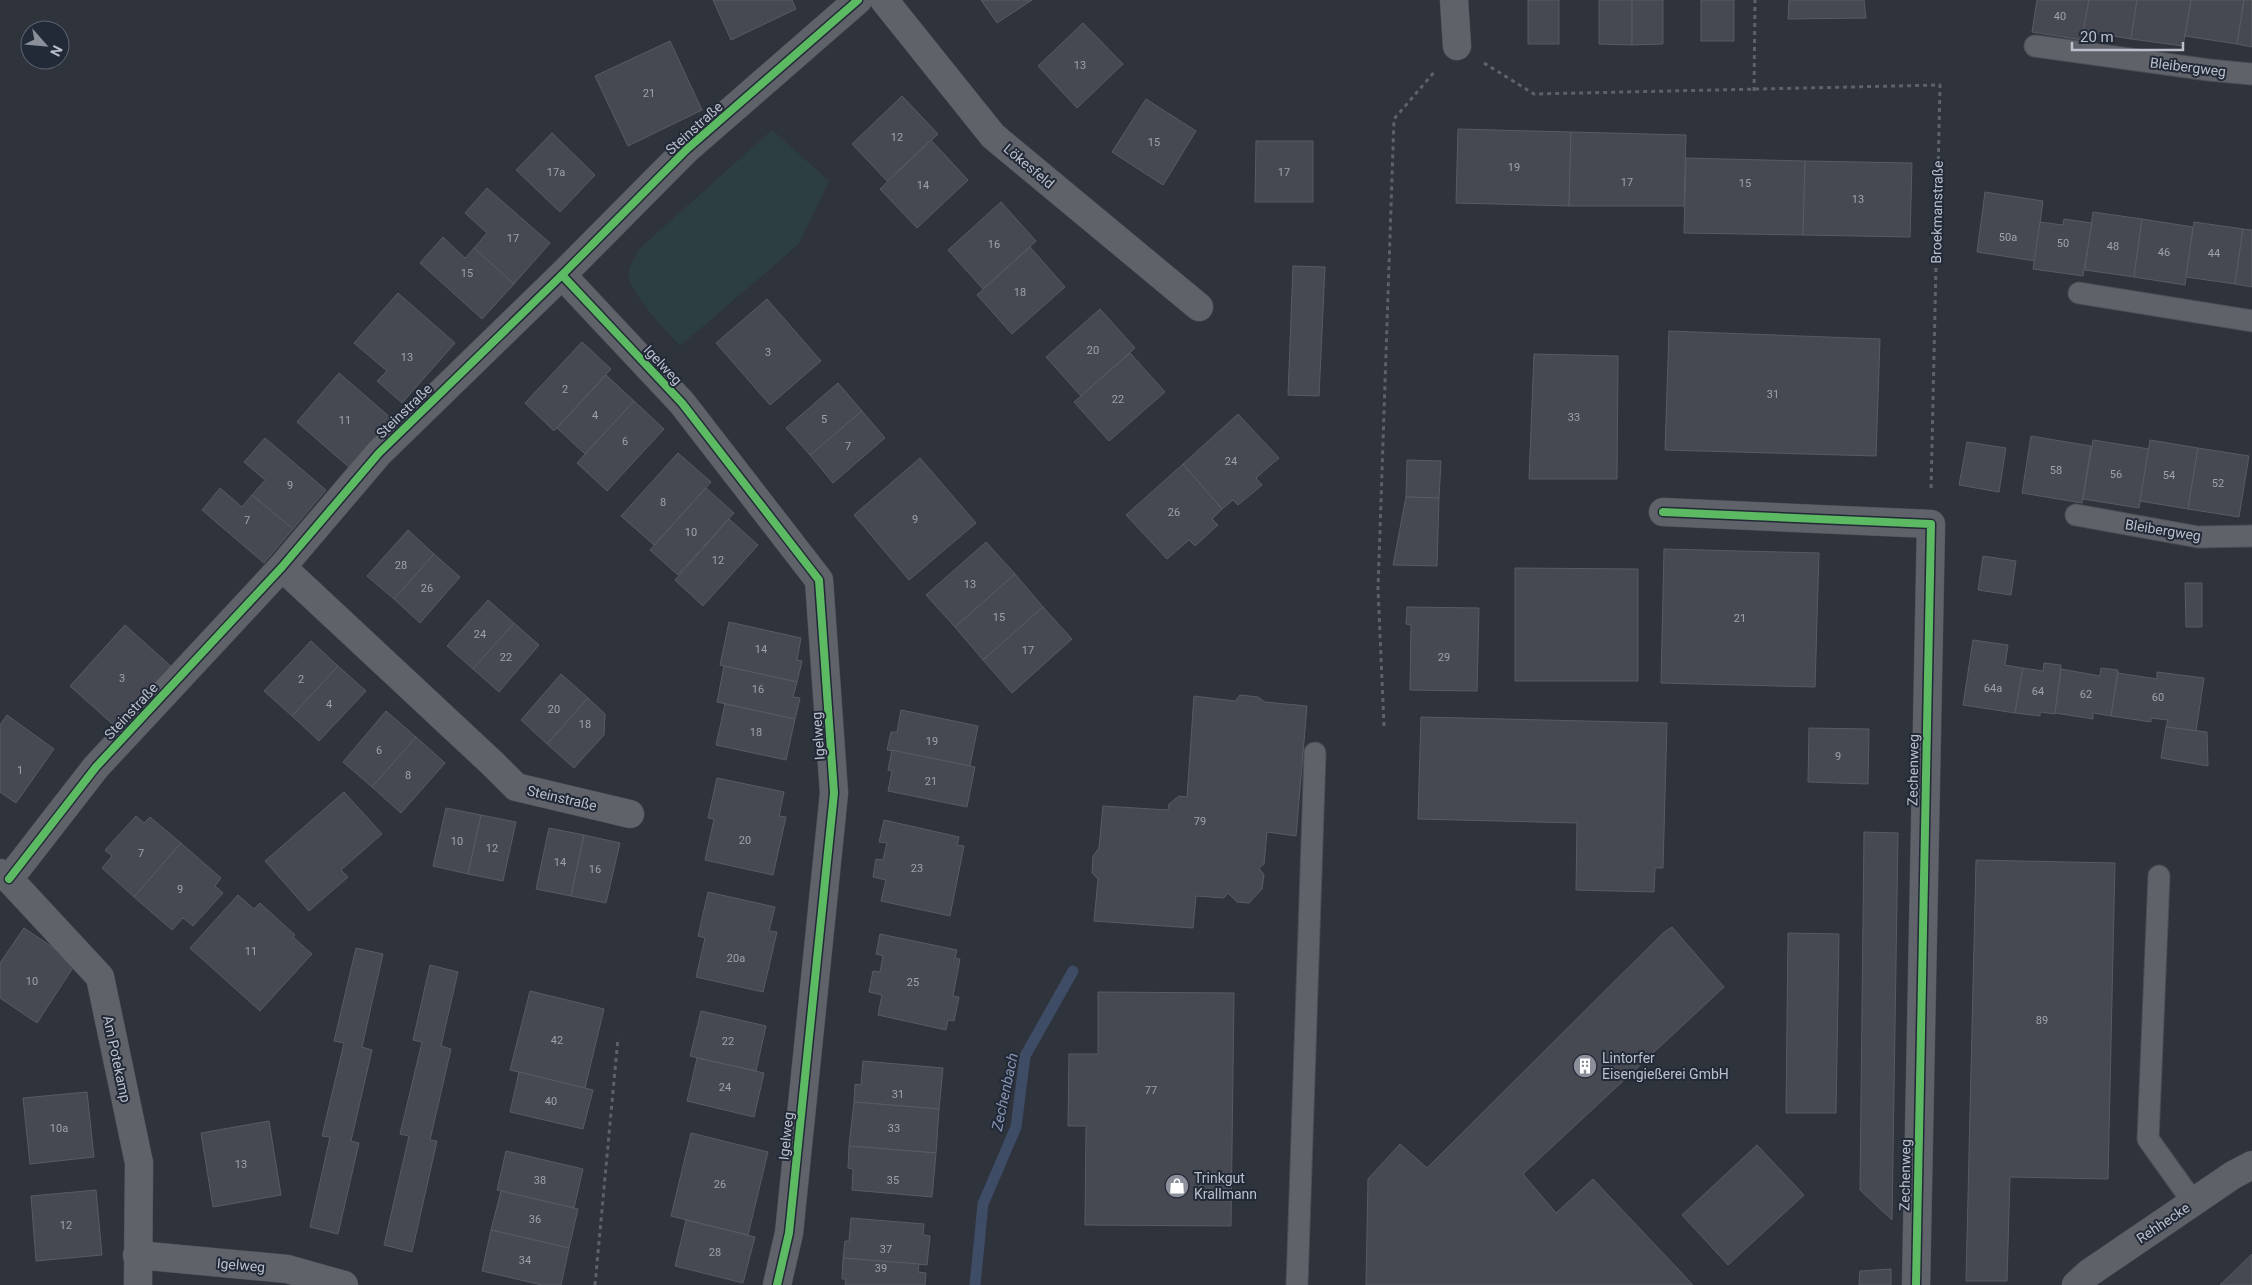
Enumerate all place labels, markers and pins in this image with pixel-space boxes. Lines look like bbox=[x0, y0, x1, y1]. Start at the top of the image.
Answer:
place label: Lintorfer Eisengießerei GmbH bbox=[1602, 1050, 1729, 1082]
building icon: Lintorfer Eisengießerei GmbH bbox=[1572, 1053, 1598, 1079]
place label: Trinkgut Krallmann bbox=[1194, 1170, 1257, 1202]
shop icon: Trinkgut Krallmann bbox=[1164, 1173, 1190, 1199]

